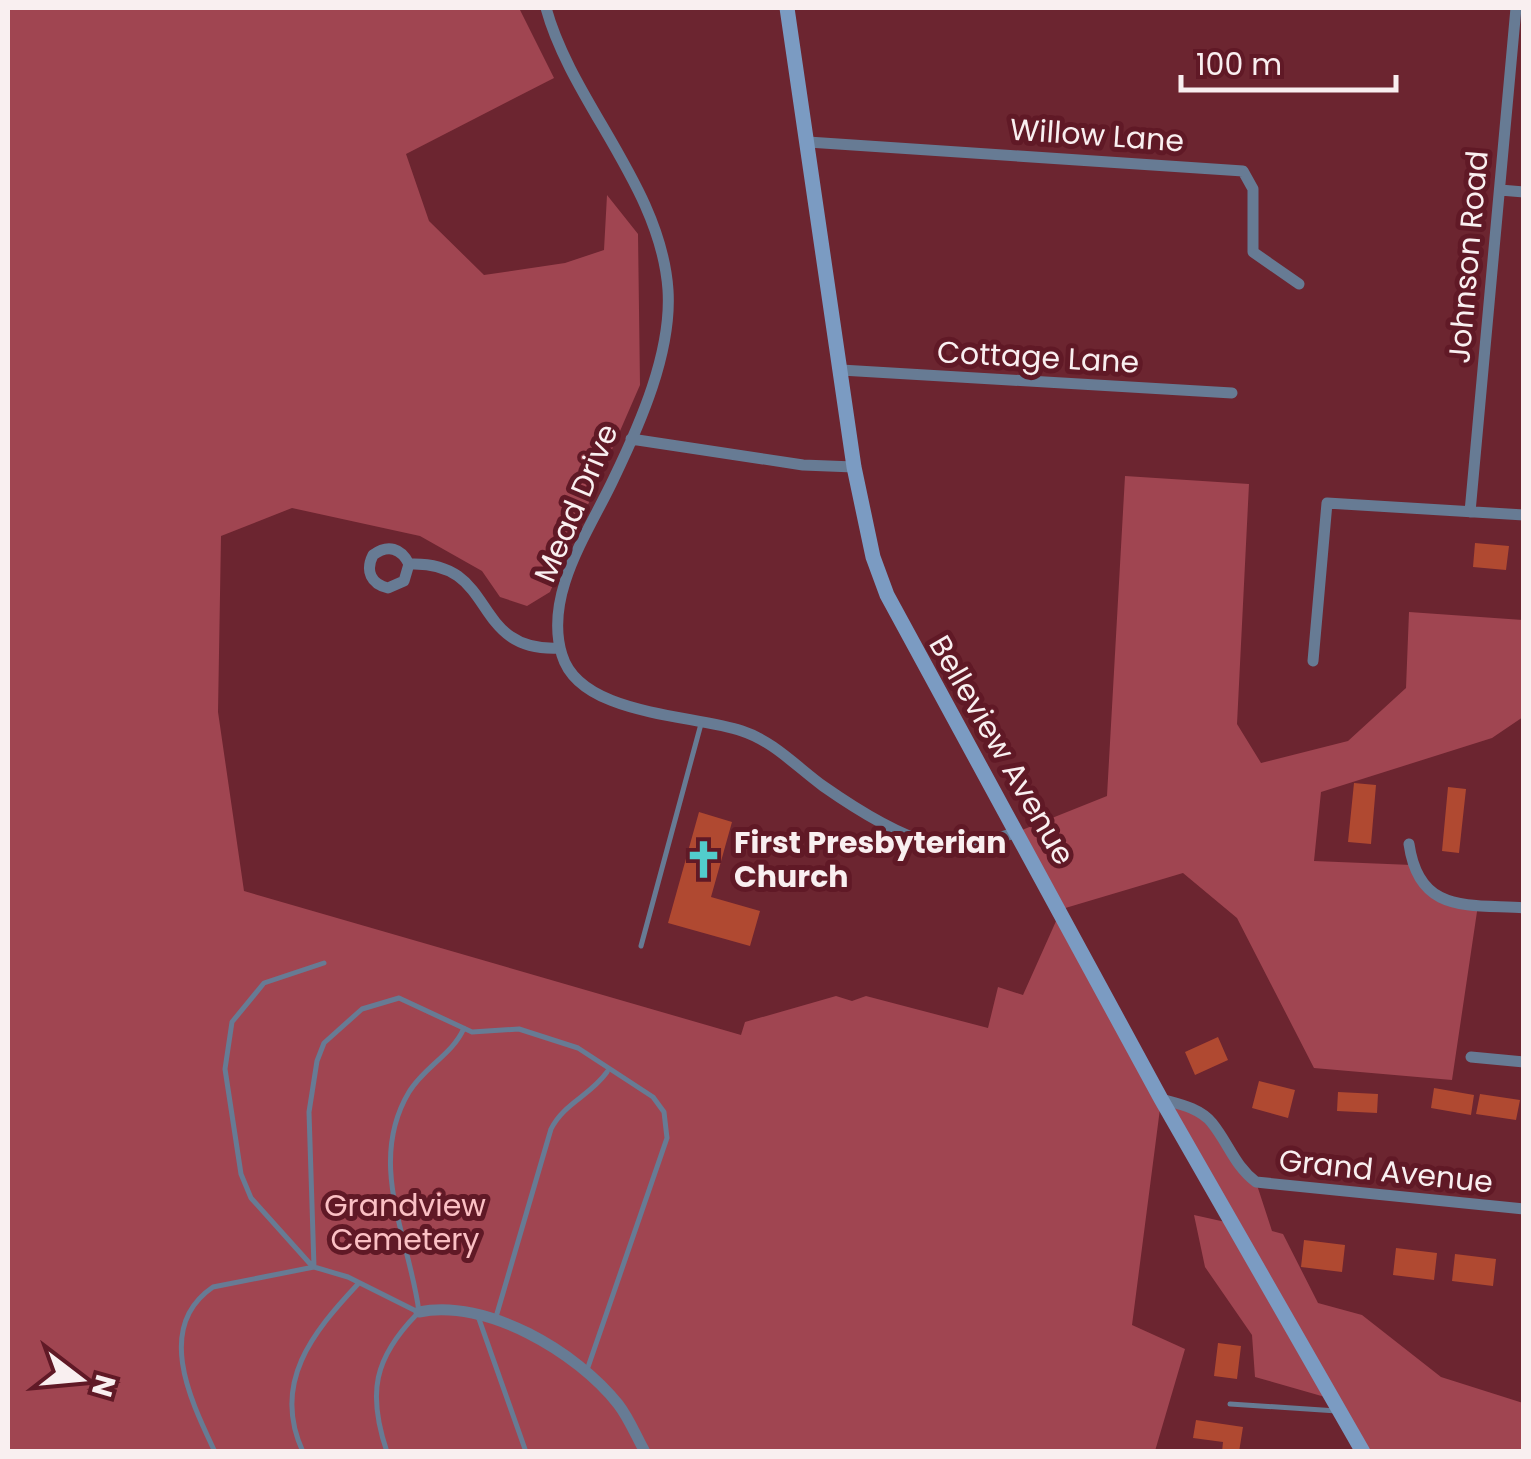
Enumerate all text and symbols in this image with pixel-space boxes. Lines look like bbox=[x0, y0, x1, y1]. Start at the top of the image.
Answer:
scale bar bbox=[1181, 30, 1396, 92]
text: 100 m bbox=[1196, 43, 1282, 86]
street label: Willow Lane bbox=[1009, 107, 1185, 163]
street label: Johnson Road bbox=[1437, 149, 1499, 365]
street label: Cottage Lane bbox=[936, 330, 1140, 384]
street label: Mead Drive bbox=[523, 417, 629, 589]
street label: Belleview Avenue bbox=[919, 627, 1085, 873]
place label: First Presbyterian Church bbox=[734, 821, 1006, 898]
church icon: First Presbyterian Church bbox=[683, 838, 725, 880]
street label: Grand Avenue bbox=[1277, 1138, 1495, 1204]
park label: Grandview Cemetery bbox=[324, 1184, 486, 1261]
north arrow bbox=[30, 1329, 130, 1429]
text: N bbox=[82, 1370, 125, 1401]

